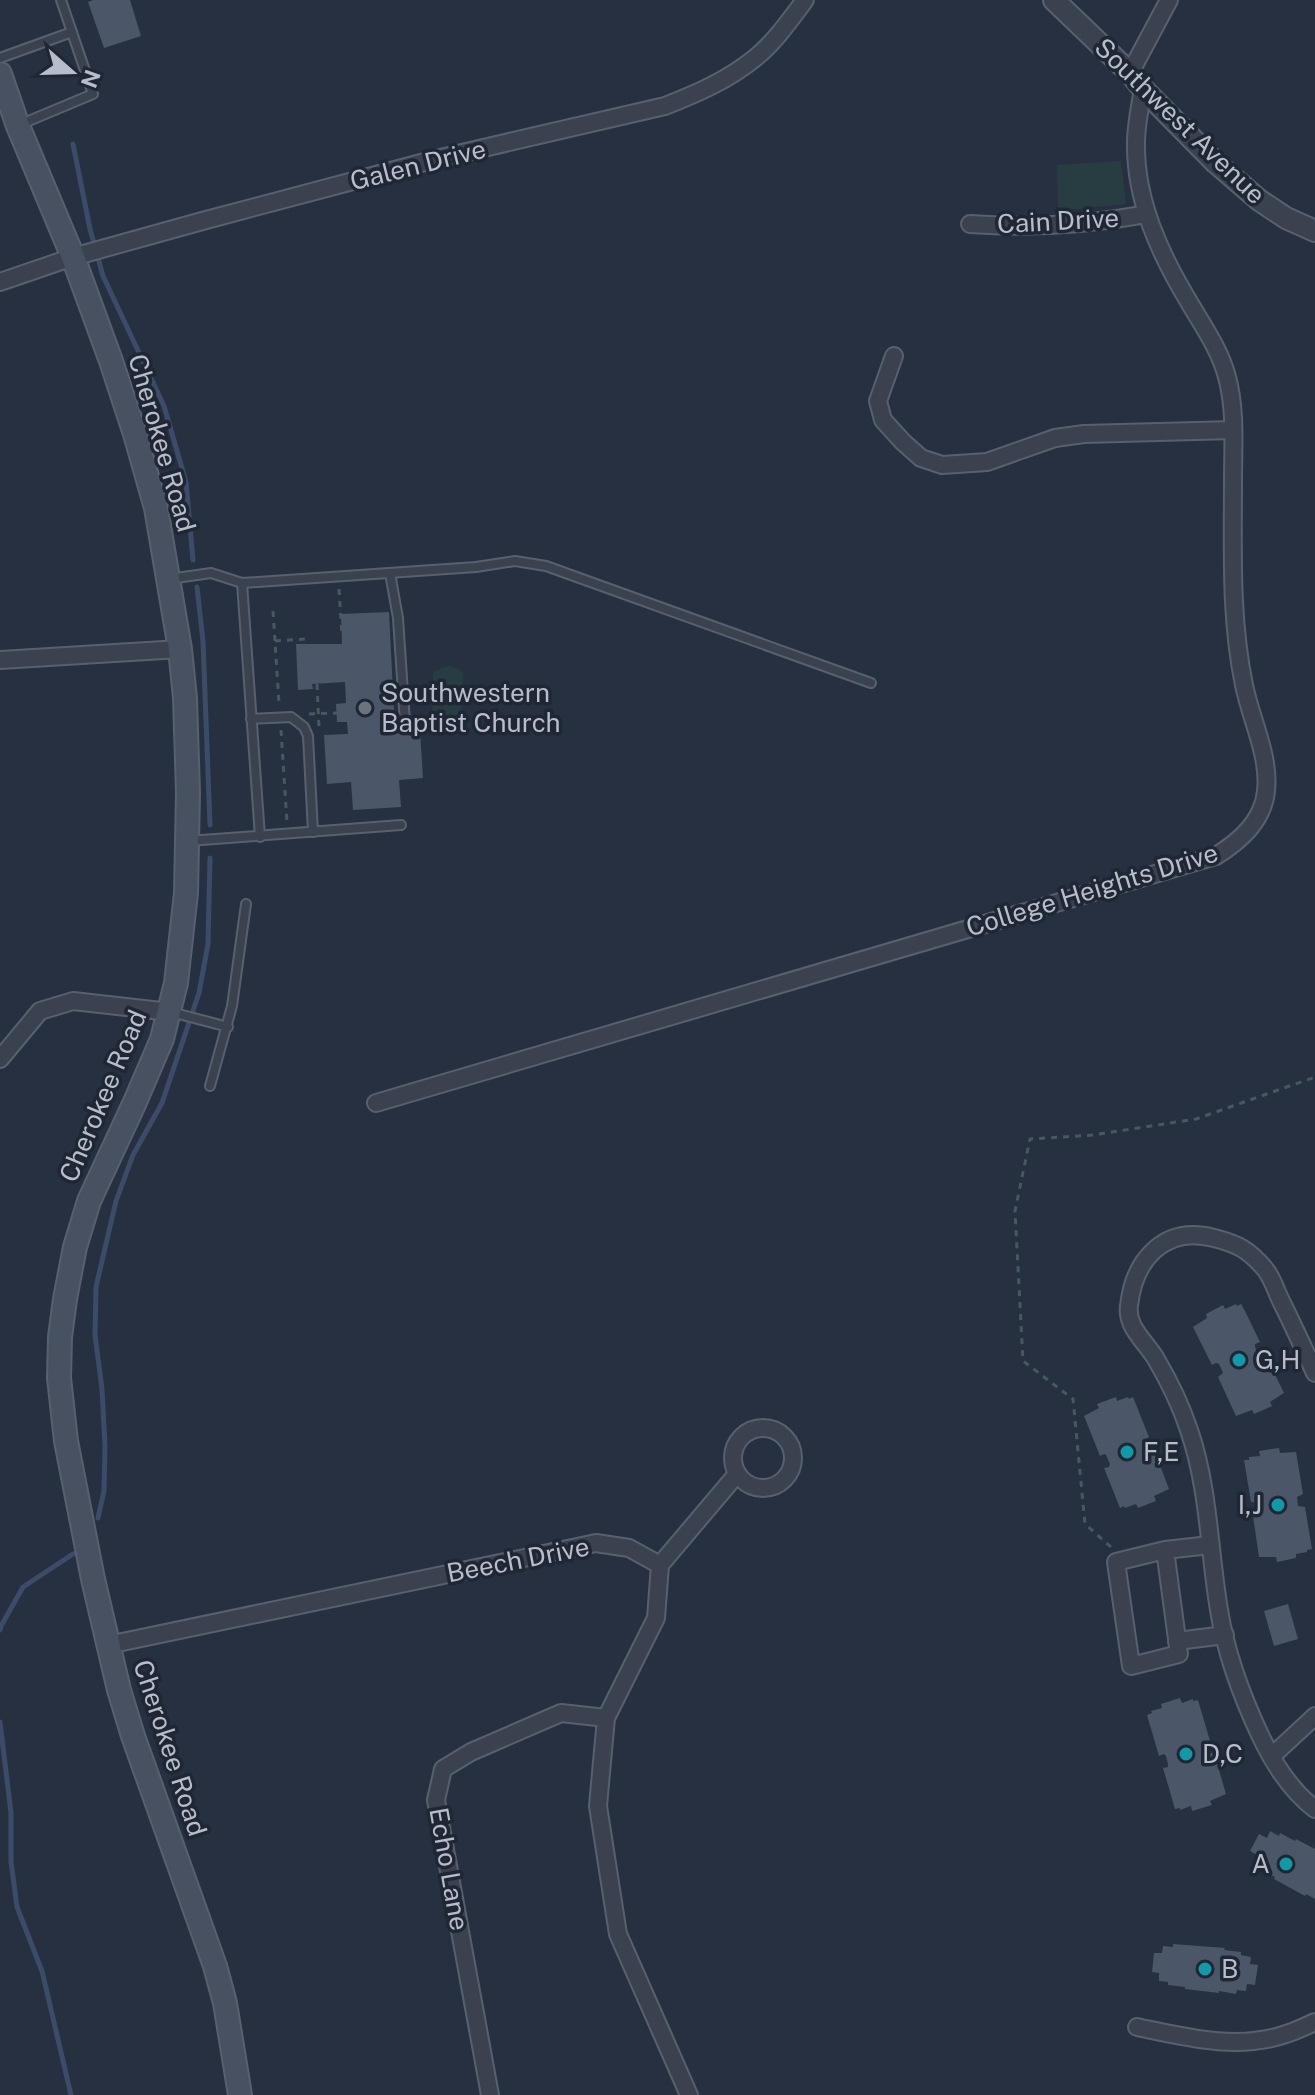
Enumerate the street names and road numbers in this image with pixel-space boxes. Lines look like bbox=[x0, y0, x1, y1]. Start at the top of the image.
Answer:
street label: Southwest Avenue bbox=[1089, 31, 1272, 210]
street label: Galen Drive bbox=[347, 133, 489, 196]
street label: Cain Drive bbox=[996, 202, 1120, 239]
street label: Cherokee Road bbox=[122, 350, 203, 535]
street label: College Heights Drive bbox=[962, 836, 1222, 943]
street label: Cherokee Road bbox=[52, 1005, 153, 1186]
street label: Beech Drive bbox=[444, 1531, 592, 1589]
street label: Cherokee Road bbox=[127, 1656, 214, 1840]
street label: Echo Lane bbox=[423, 1805, 476, 1933]

